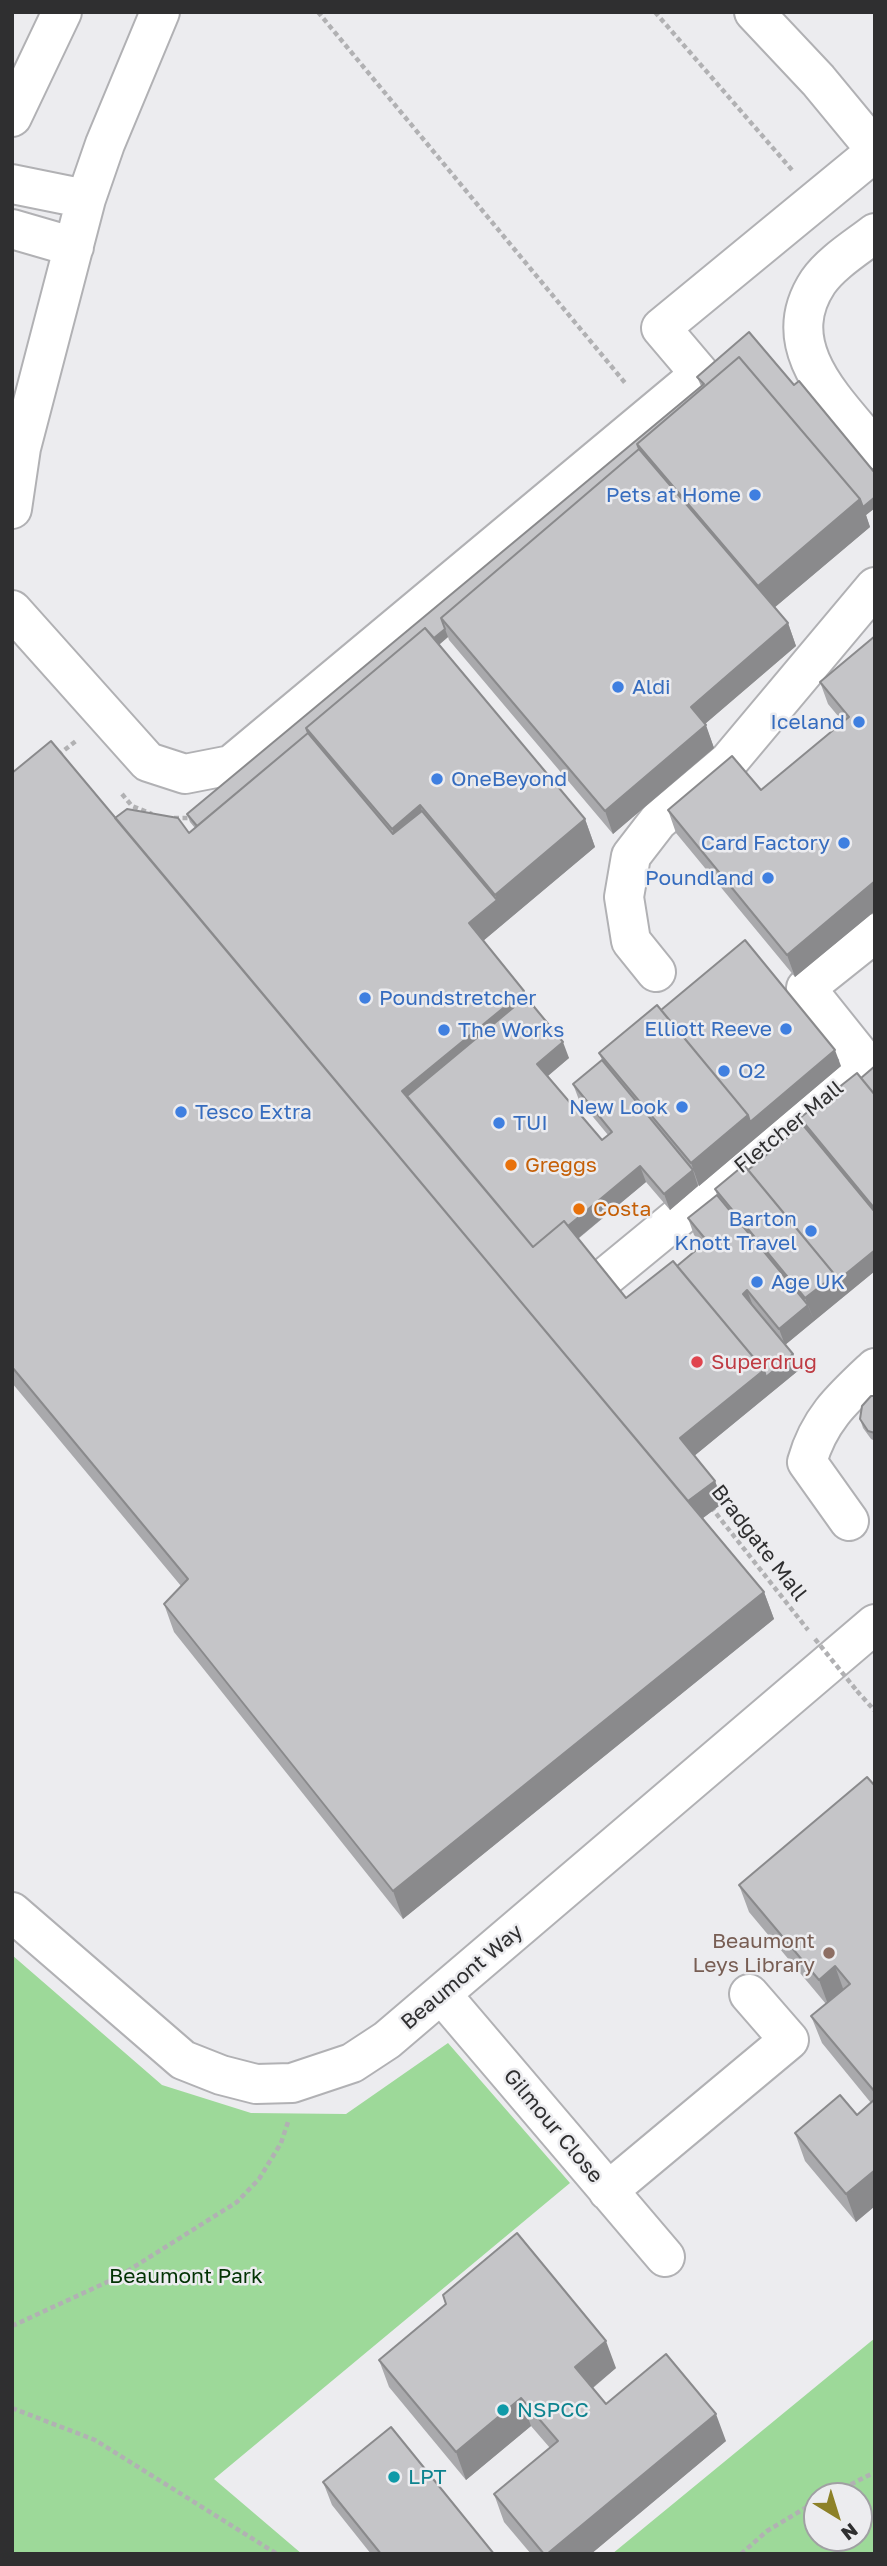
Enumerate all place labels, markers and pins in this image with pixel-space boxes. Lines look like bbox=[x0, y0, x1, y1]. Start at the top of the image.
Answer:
place label: Pets at Home bbox=[606, 482, 741, 508]
marker: Pets at Home bbox=[747, 487, 763, 503]
place label: Aldi bbox=[632, 674, 671, 700]
marker: Aldi bbox=[610, 679, 626, 695]
place label: Iceland bbox=[770, 709, 845, 735]
marker: Iceland bbox=[851, 714, 867, 730]
place label: OneBeyond bbox=[451, 766, 567, 792]
marker: OneBeyond bbox=[429, 771, 445, 787]
place label: Card Factory bbox=[701, 830, 830, 856]
marker: Card Factory bbox=[836, 835, 852, 851]
place label: Poundland bbox=[645, 865, 754, 891]
marker: Poundland bbox=[760, 870, 776, 886]
place label: Poundstretcher bbox=[379, 985, 536, 1011]
marker: Poundstretcher bbox=[357, 990, 373, 1006]
place label: Elliott Reeve bbox=[644, 1016, 772, 1042]
place label: The Works bbox=[458, 1017, 564, 1043]
marker: Elliott Reeve bbox=[778, 1021, 794, 1037]
marker: The Works bbox=[436, 1022, 452, 1038]
place label: O2 bbox=[738, 1058, 766, 1084]
marker: O2 bbox=[716, 1063, 732, 1079]
place label: New Look bbox=[569, 1094, 668, 1120]
place label: Tesco Extra bbox=[195, 1099, 312, 1125]
marker: New Look bbox=[674, 1099, 690, 1115]
marker: Tesco Extra bbox=[173, 1104, 189, 1120]
place label: TUI bbox=[513, 1110, 548, 1136]
marker: TUI bbox=[491, 1115, 507, 1131]
place label: Greggs bbox=[525, 1152, 597, 1178]
marker: Greggs bbox=[503, 1157, 519, 1173]
place label: Costa bbox=[593, 1196, 651, 1222]
marker: Costa bbox=[571, 1201, 587, 1217]
place label: Barton Knott Travel bbox=[674, 1206, 797, 1256]
marker: Barton Knott Travel bbox=[803, 1223, 819, 1239]
place label: Age UK bbox=[771, 1269, 845, 1295]
marker: Age UK bbox=[749, 1274, 765, 1290]
place label: Superdrug bbox=[711, 1349, 817, 1375]
marker: Superdrug bbox=[689, 1354, 705, 1370]
place label: Beaumont Leys Library bbox=[692, 1928, 815, 1978]
marker: Beaumont Leys Library bbox=[821, 1945, 837, 1961]
place label: NSPCC bbox=[517, 2397, 589, 2423]
marker: NSPCC bbox=[495, 2402, 511, 2418]
place label: LPT bbox=[408, 2464, 447, 2490]
marker: LPT bbox=[386, 2469, 402, 2485]

